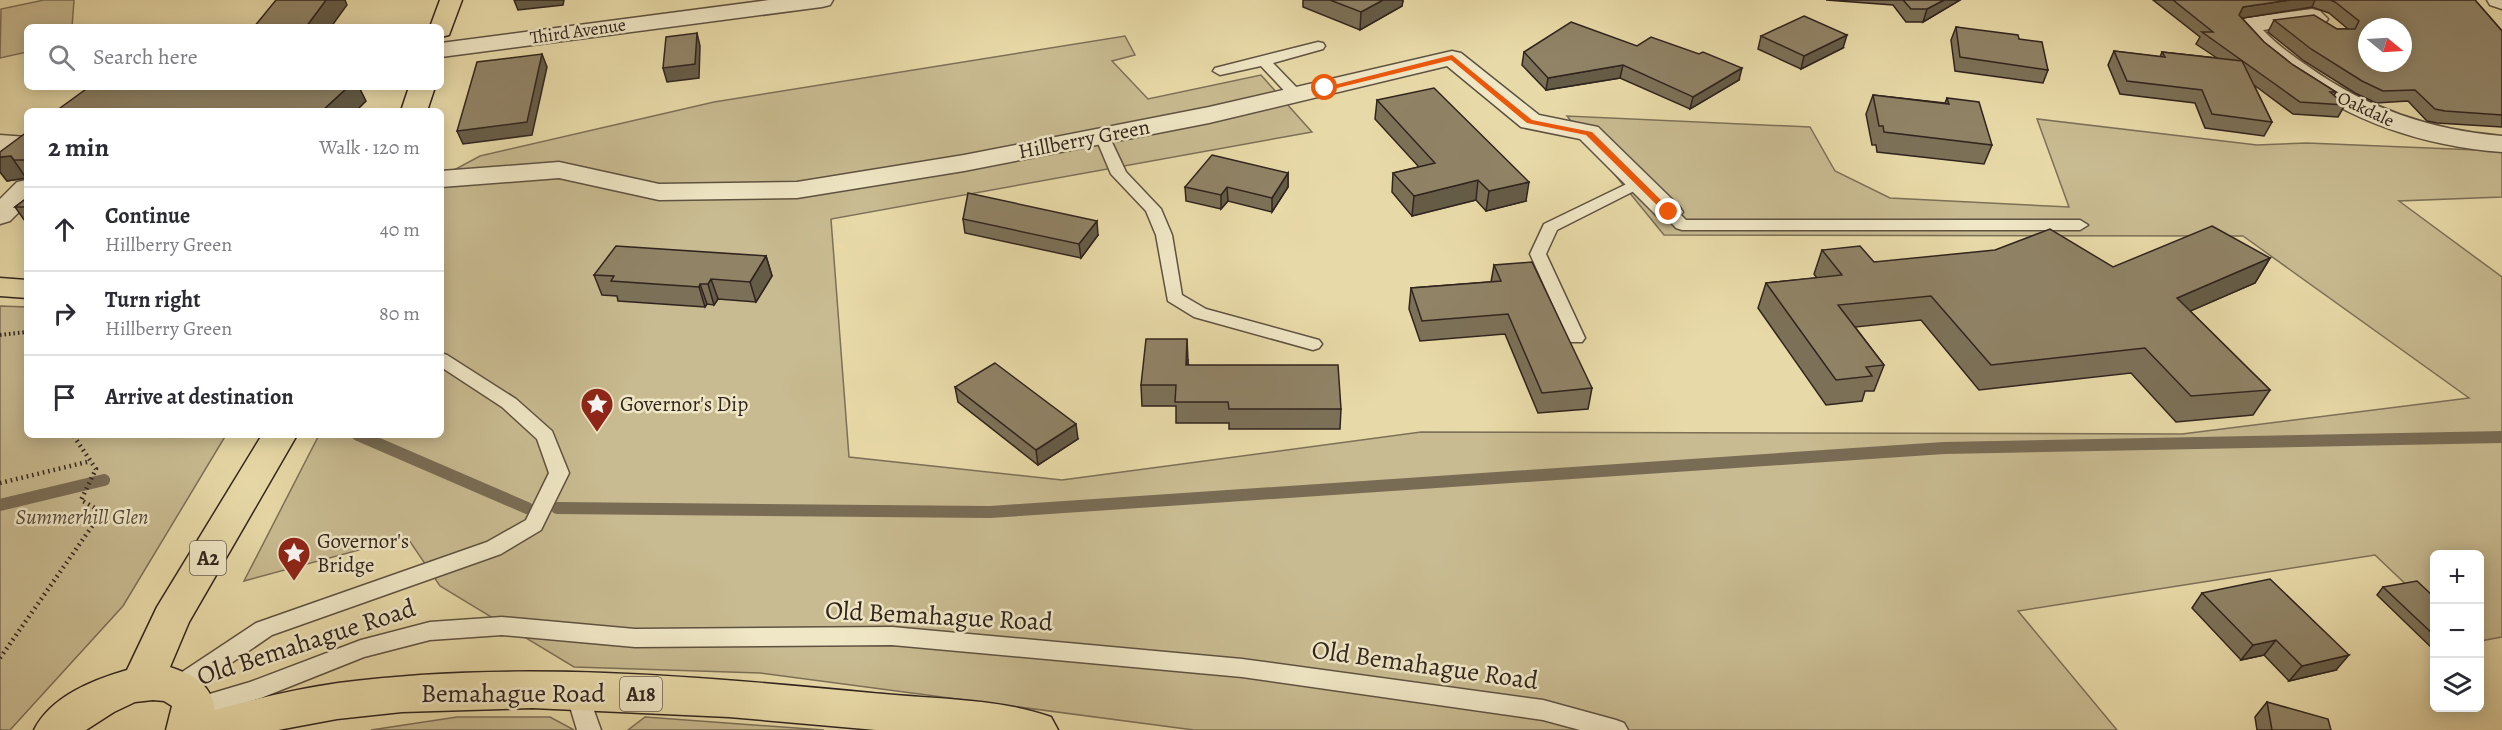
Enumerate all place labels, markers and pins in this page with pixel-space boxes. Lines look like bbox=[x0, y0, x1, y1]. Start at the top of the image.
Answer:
place icon: Governor's Dip bbox=[579, 386, 615, 433]
place label: Governor's Dip bbox=[620, 390, 748, 418]
place label: Governor's Bridge bbox=[317, 527, 409, 579]
place icon: Governor's Bridge bbox=[276, 535, 312, 582]

